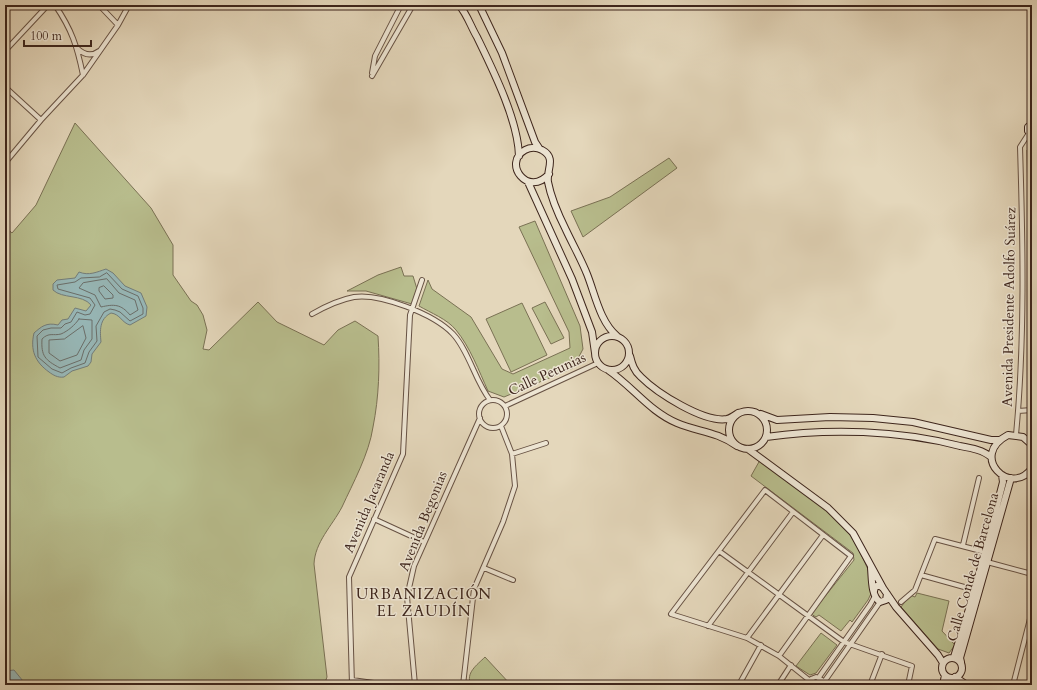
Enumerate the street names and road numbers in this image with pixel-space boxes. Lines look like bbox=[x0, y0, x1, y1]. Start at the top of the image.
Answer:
street label: Avenida Presidente Adolfo Suárez bbox=[998, 206, 1020, 407]
street label: Calle Petunias bbox=[505, 348, 589, 400]
street label: Avenida Jacaranda bbox=[339, 448, 399, 556]
street label: Avenida Begonias bbox=[394, 468, 452, 574]
street label: Calle Conde de Barcelona bbox=[943, 490, 1003, 644]

